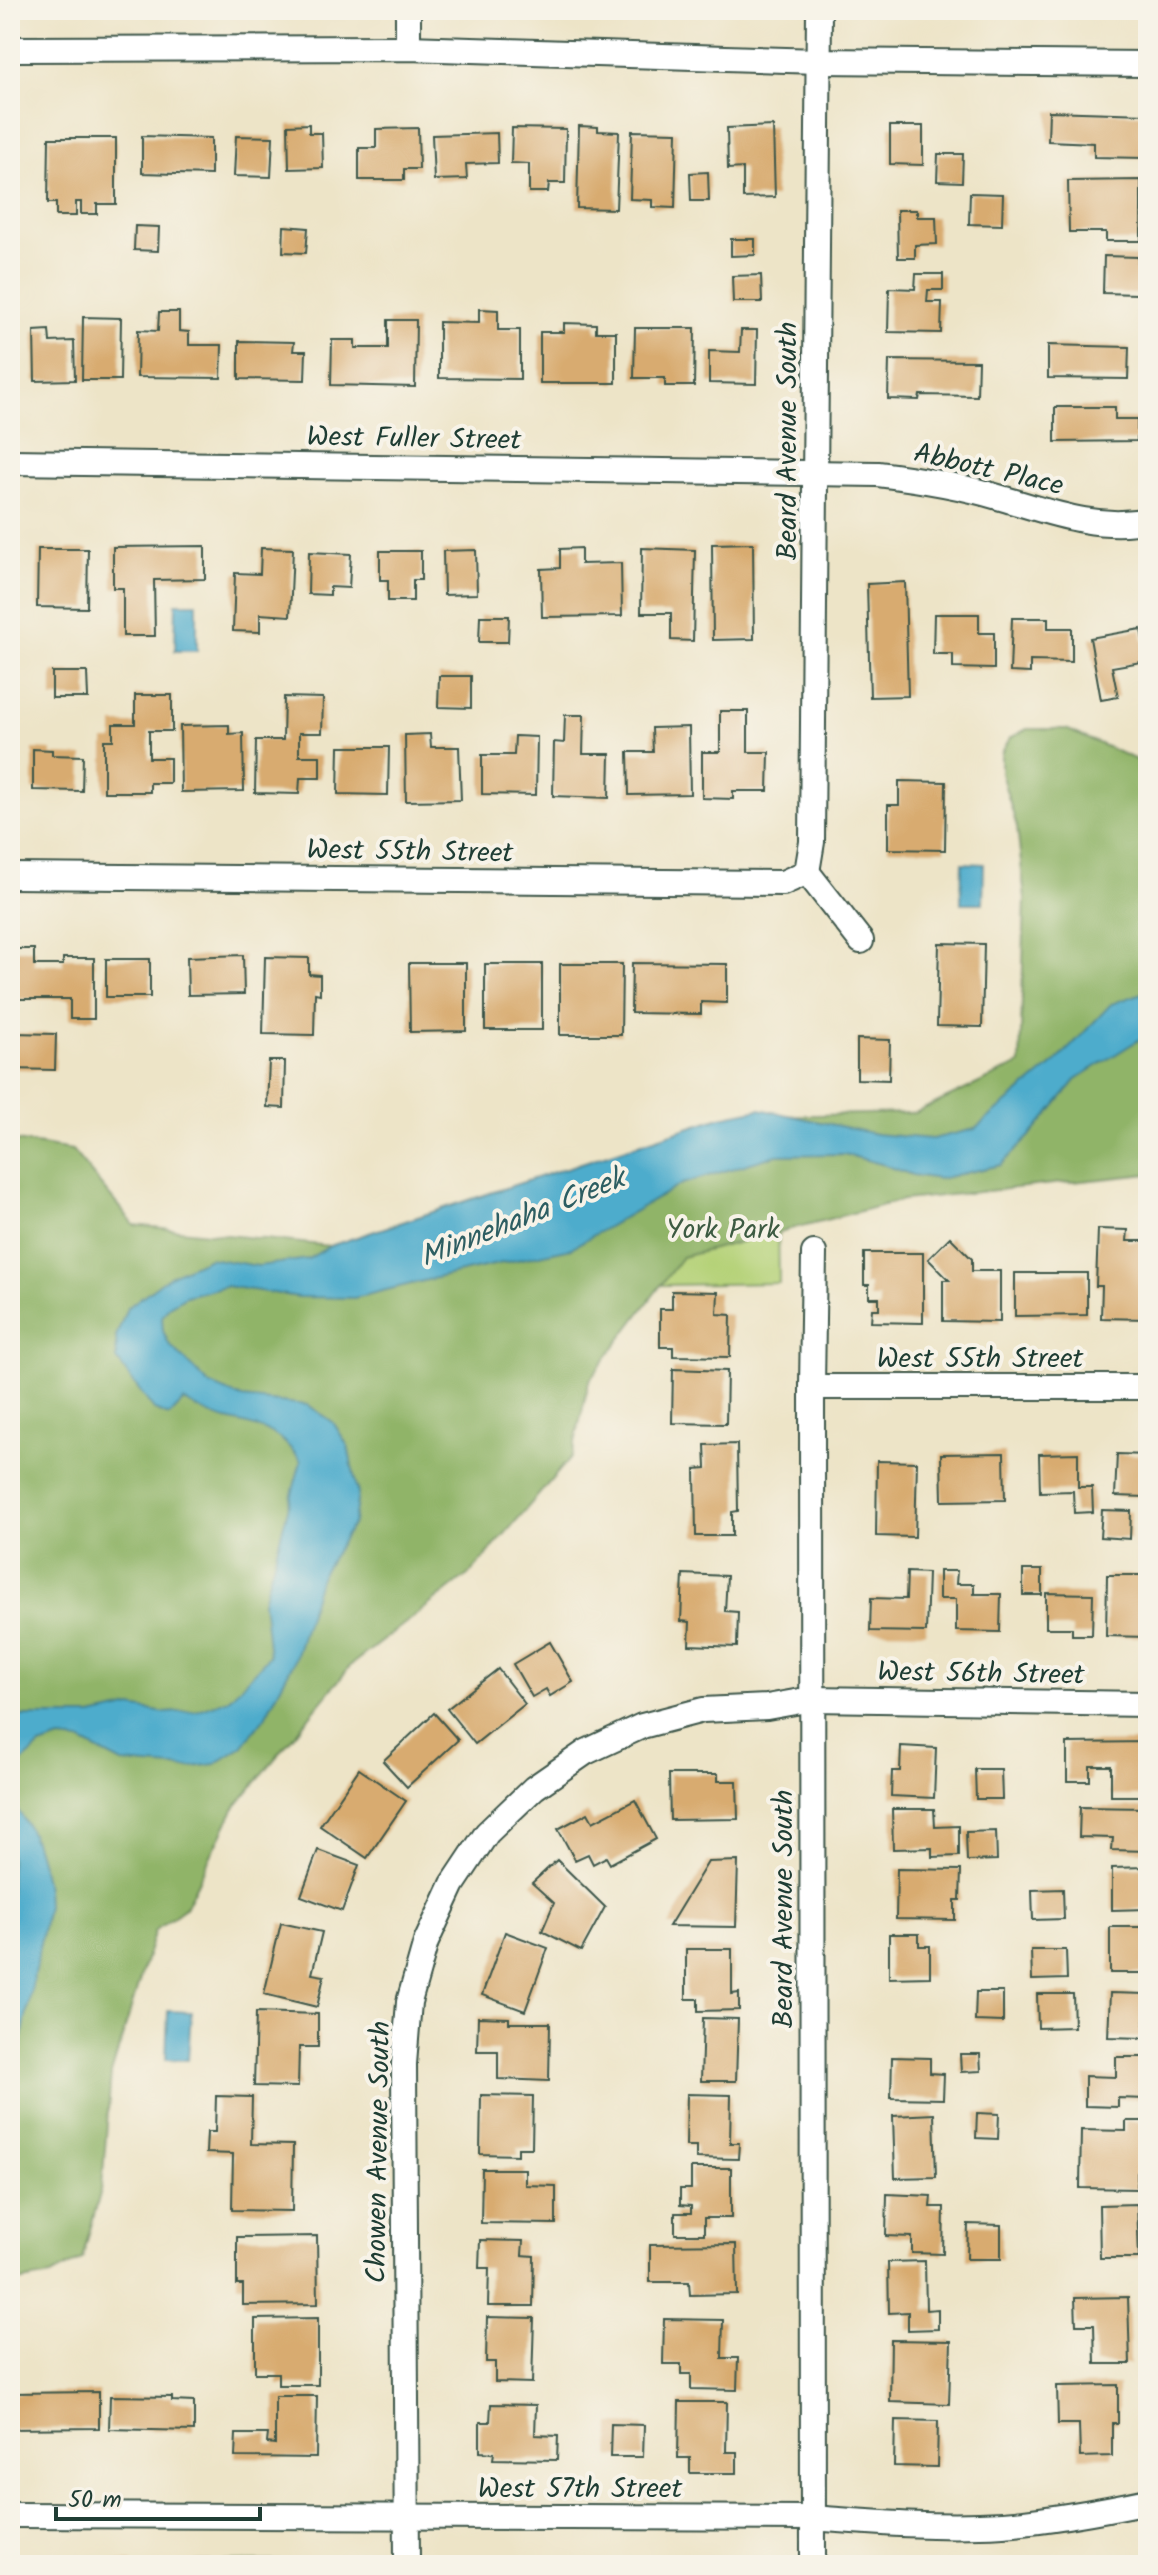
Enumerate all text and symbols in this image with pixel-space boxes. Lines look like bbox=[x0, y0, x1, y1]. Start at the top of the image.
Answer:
street label: Beard Avenue South bbox=[766, 322, 811, 560]
street label: West Fuller Street bbox=[306, 415, 523, 464]
street label: Abbott Place bbox=[909, 431, 1068, 510]
street label: West 55th Street bbox=[306, 828, 515, 877]
water label: Minnehaha Creek bbox=[413, 1154, 636, 1282]
park label: York Park bbox=[666, 1208, 780, 1253]
street label: West 55th Street bbox=[877, 1337, 1084, 1382]
street label: West 56th Street bbox=[877, 1650, 1086, 1699]
street label: Beard Avenue South bbox=[762, 1790, 807, 2028]
street label: Chowen Avenue South bbox=[355, 2020, 404, 2284]
street label: West 57th Street bbox=[478, 2467, 683, 2512]
scale bar bbox=[56, 2471, 260, 2521]
text: 50 m bbox=[68, 2481, 122, 2520]

